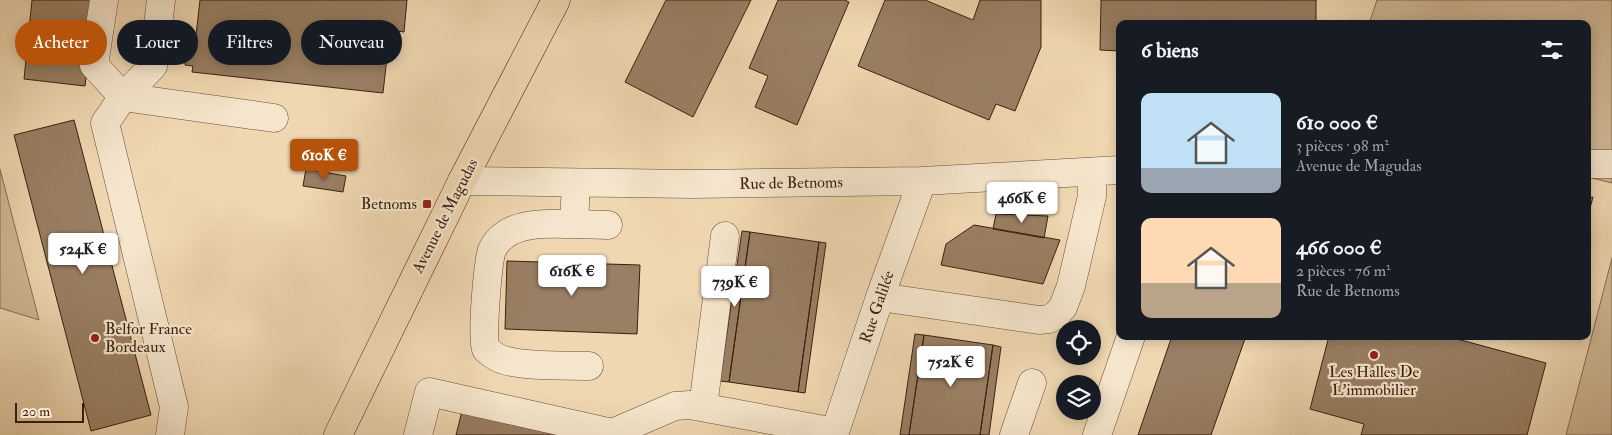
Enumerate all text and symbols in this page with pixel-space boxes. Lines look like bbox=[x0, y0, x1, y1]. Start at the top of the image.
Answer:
chip: Acheter bbox=[15, 20, 107, 65]
chip: Louer bbox=[117, 20, 198, 65]
chip: Filtres bbox=[208, 20, 291, 65]
chip: Nouveau bbox=[301, 20, 402, 65]
icon: filters bbox=[1538, 36, 1566, 64]
text: 6 biens bbox=[1141, 37, 1199, 64]
text: 610 000 € bbox=[1296, 109, 1378, 136]
icon: home bbox=[1181, 113, 1241, 173]
text: 3 pièces · 98 m² bbox=[1296, 136, 1389, 156]
pin: 610K € bbox=[283, 138, 365, 181]
text: 610K € bbox=[301, 145, 347, 165]
street label: Avenue de Magudas bbox=[407, 155, 482, 277]
text: Avenue de Magudas bbox=[1296, 156, 1422, 176]
street label: Rue de Betnoms bbox=[739, 172, 843, 194]
pin: 466K € bbox=[981, 182, 1063, 224]
text: 466K € bbox=[998, 188, 1046, 208]
place label: Betnoms bbox=[361, 194, 417, 214]
marker: Betnoms bbox=[421, 198, 433, 210]
pin: 524K € bbox=[42, 232, 124, 275]
text: 466 000 € bbox=[1296, 234, 1382, 261]
icon: home bbox=[1181, 238, 1241, 298]
text: 524K € bbox=[59, 239, 107, 259]
pin: 616K € bbox=[531, 254, 613, 297]
text: 616K € bbox=[549, 261, 595, 281]
text: 2 pièces · 76 m² bbox=[1296, 261, 1391, 281]
pin: 739K € bbox=[694, 266, 776, 308]
street label: Rue Galilée bbox=[855, 268, 899, 346]
text: 739K € bbox=[712, 272, 758, 292]
text: Rue de Betnoms bbox=[1296, 281, 1400, 301]
place label: Belfor France Bordeaux bbox=[105, 319, 192, 357]
map controls bbox=[1056, 320, 1101, 420]
button: locate bbox=[1056, 320, 1101, 365]
marker: Belfor France Bordeaux bbox=[89, 332, 101, 344]
pin: 752K € bbox=[910, 346, 992, 388]
marker: Les Halles De L'immobilier bbox=[1368, 349, 1380, 361]
text: 752K € bbox=[928, 352, 974, 372]
place label: Les Halles De L'immobilier bbox=[1329, 362, 1419, 400]
button: layers bbox=[1056, 375, 1101, 420]
scale bar bbox=[15, 400, 84, 423]
text: 20 m bbox=[22, 403, 50, 420]

